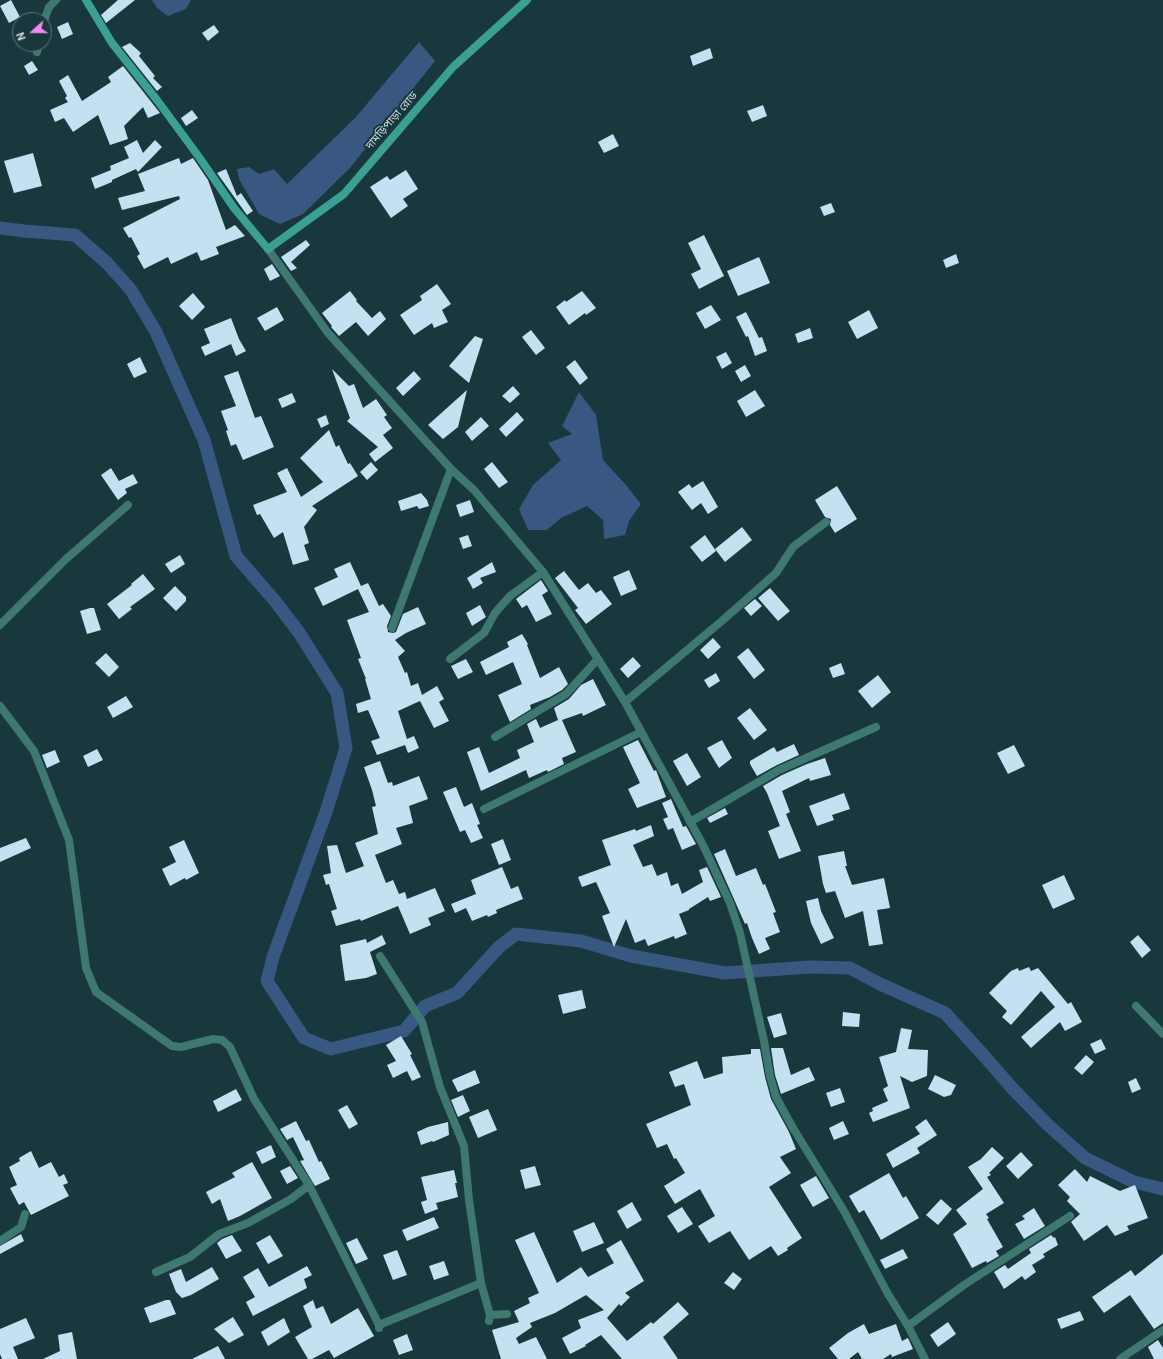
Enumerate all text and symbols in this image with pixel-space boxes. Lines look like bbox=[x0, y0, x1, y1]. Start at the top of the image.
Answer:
north arrow bbox=[12, 12, 52, 52]
text: N bbox=[14, 30, 29, 42]
street label: দামড়িপাড়া রোড bbox=[363, 89, 421, 153]

